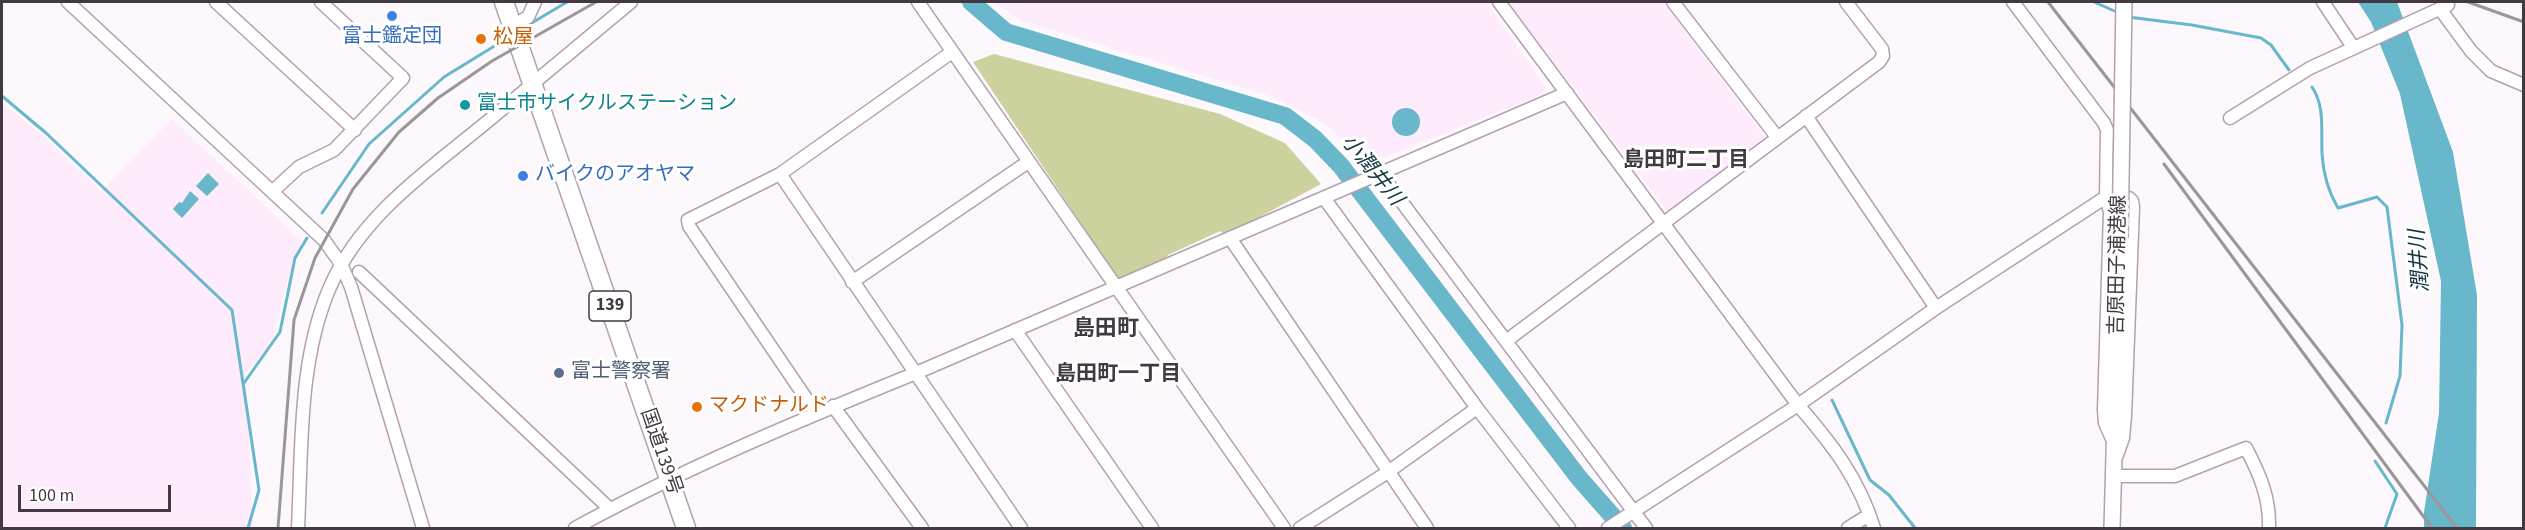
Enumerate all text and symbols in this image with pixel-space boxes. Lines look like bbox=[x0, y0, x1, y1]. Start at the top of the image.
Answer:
marker: 富士鑑定団 bbox=[385, 9, 399, 23]
place label: 富士鑑定団 bbox=[342, 26, 442, 50]
place label: 松屋 bbox=[493, 27, 533, 51]
marker: 松屋 bbox=[474, 32, 488, 46]
place label: 富士市サイクルステーション bbox=[477, 93, 737, 117]
marker: 富士市サイクルステーション bbox=[458, 98, 472, 112]
water label: 小潤井川 bbox=[1335, 130, 1407, 212]
district label: 島田町二丁目 bbox=[1623, 148, 1749, 174]
place label: バイクのアオヤマ bbox=[535, 164, 695, 188]
marker: バイクのアオヤマ bbox=[516, 169, 530, 183]
street label: 吉原田子浦港線 bbox=[2106, 195, 2132, 335]
water label: 潤井川 bbox=[2406, 229, 2436, 293]
road number: 139 bbox=[589, 291, 631, 321]
district label: 島田町 bbox=[1073, 317, 1139, 343]
place label: 富士警察署 bbox=[571, 361, 671, 385]
district label: 島田町一丁目 bbox=[1055, 362, 1181, 388]
marker: 富士警察署 bbox=[552, 366, 566, 380]
place label: マクドナルド bbox=[709, 395, 829, 419]
marker: マクドナルド bbox=[690, 400, 704, 414]
street label: 国道139号 bbox=[634, 406, 686, 498]
scale bar bbox=[21, 473, 174, 511]
text: 100 m bbox=[29, 483, 74, 508]

